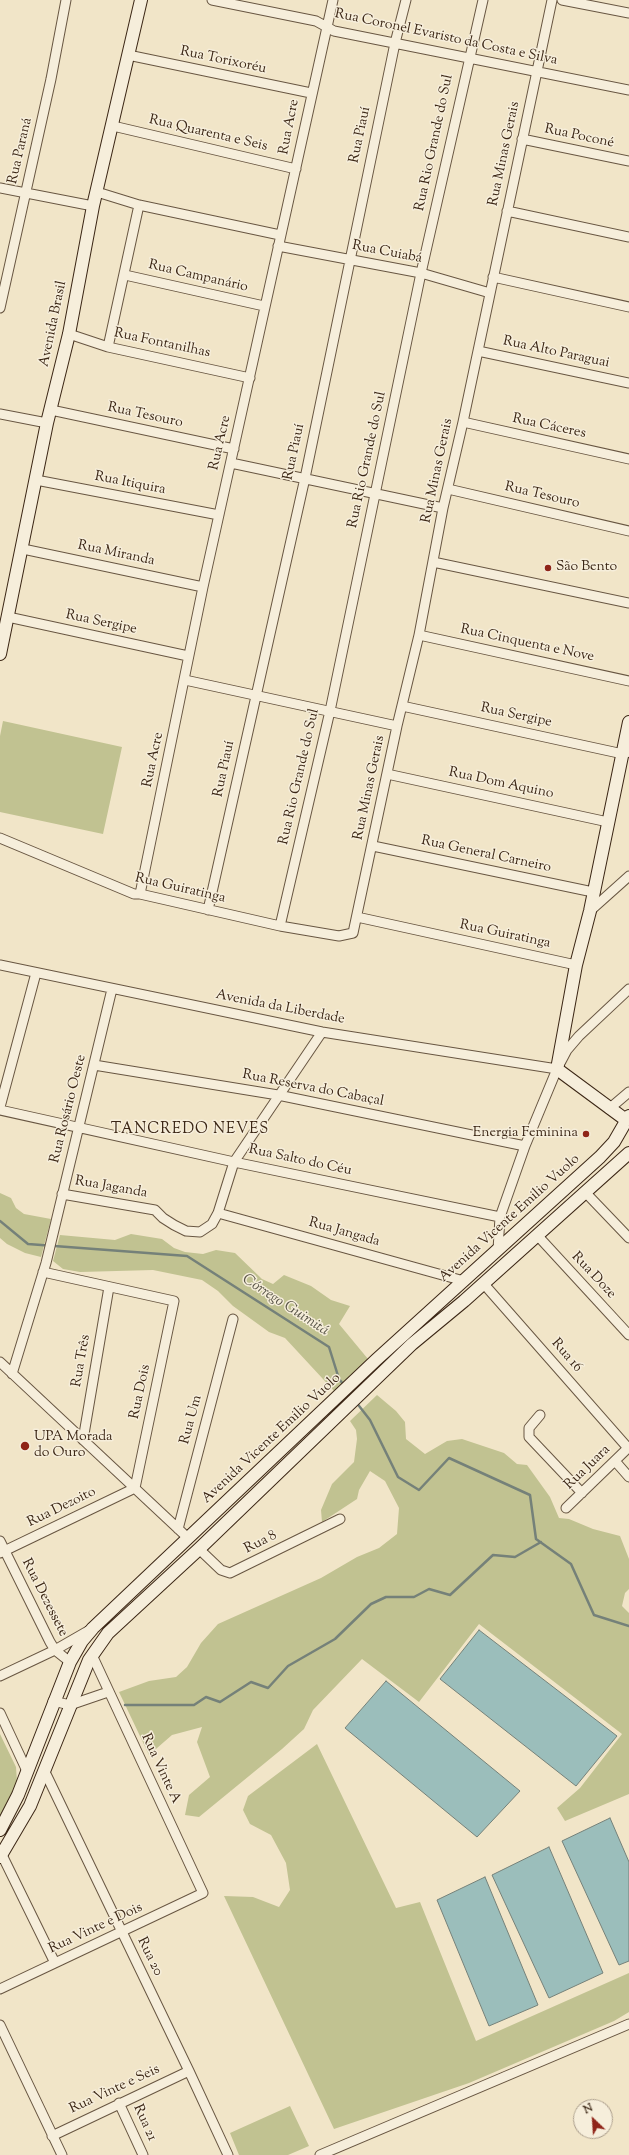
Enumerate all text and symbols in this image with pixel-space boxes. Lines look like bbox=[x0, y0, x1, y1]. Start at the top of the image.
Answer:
street label: Rua Coronel Evaristo da Costa e Silva bbox=[333, 6, 559, 70]
street label: Rua Torixoréu bbox=[178, 44, 268, 78]
street label: Rua Rio Grande do Sul bbox=[412, 73, 458, 213]
street label: Rua Acre bbox=[276, 98, 304, 156]
street label: Rua Minas Gerais bbox=[486, 100, 524, 208]
street label: Rua Piauí bbox=[347, 105, 375, 165]
street label: Rua Quarenta e Seis bbox=[147, 112, 269, 156]
street label: Rua Paraná bbox=[5, 116, 37, 186]
street label: Rua Poconé bbox=[543, 121, 615, 153]
street label: Rua Cuiabá bbox=[351, 238, 423, 268]
street label: Rua Campanário bbox=[147, 257, 249, 297]
street label: Avenida Brasil bbox=[37, 279, 71, 369]
street label: Rua Fontanilhas bbox=[112, 326, 212, 362]
street label: Rua Alto Paraguai bbox=[501, 334, 611, 372]
street label: Rua Rio Grande do Sul bbox=[345, 390, 391, 530]
street label: Rua Tesouro bbox=[106, 400, 184, 432]
street label: Rua Cáceres bbox=[511, 411, 587, 443]
street label: Rua Acre bbox=[207, 414, 235, 472]
street label: Rua Minas Gerais bbox=[419, 417, 457, 525]
street label: Rua Piauí bbox=[281, 422, 309, 482]
street label: Rua Itiquira bbox=[93, 469, 167, 499]
street label: Rua Tesouro bbox=[503, 479, 581, 513]
street label: Rua Miranda bbox=[76, 538, 156, 570]
place label: São Bento bbox=[556, 560, 617, 576]
marker: São Bento bbox=[543, 563, 553, 573]
street label: Rua Sergipe bbox=[64, 607, 138, 639]
street label: Rua Cinquenta e Nove bbox=[459, 622, 595, 666]
street label: Rua Sergipe bbox=[479, 700, 553, 732]
street label: Rua Rio Grande do Sul bbox=[276, 707, 324, 847]
street label: Rua Acre bbox=[140, 731, 168, 789]
street label: Rua Minas Gerais bbox=[351, 734, 389, 842]
street label: Rua Piauí bbox=[211, 739, 239, 799]
street label: Rua Dom Aquino bbox=[447, 765, 555, 803]
street label: Rua General Carneiro bbox=[419, 833, 553, 877]
street label: Rua Guiratinga bbox=[133, 870, 227, 908]
street label: Rua Guiratinga bbox=[458, 917, 552, 953]
street label: Avenida da Liberdade bbox=[214, 987, 346, 1029]
street label: Rua Rosário Oeste bbox=[47, 1053, 91, 1165]
street label: Rua Reserva do Cabaçal bbox=[241, 1067, 385, 1111]
district label: TANCREDO NEVES bbox=[111, 1121, 269, 1139]
place label: Energia Feminina bbox=[473, 1126, 578, 1142]
marker: Energia Feminina bbox=[581, 1129, 591, 1139]
street label: Rua Salto do Céu bbox=[247, 1142, 353, 1180]
street label: Avenida Vicente Emilio Vuolo bbox=[436, 1151, 584, 1287]
street label: Rua Jaganda bbox=[73, 1173, 149, 1203]
street label: Rua Jangada bbox=[306, 1215, 382, 1251]
street label: Rua Doze bbox=[567, 1249, 619, 1303]
water label: Córrego Guimitá bbox=[238, 1271, 332, 1341]
street label: Rua Três bbox=[69, 1333, 95, 1389]
street label: Rua 16 bbox=[547, 1336, 585, 1376]
street label: Rua Dois bbox=[127, 1363, 155, 1421]
street label: Avenida Vicente Emilio Vuolo bbox=[199, 1370, 345, 1508]
street label: Rua Um bbox=[177, 1394, 207, 1446]
place label: UPA Morada do Ouro bbox=[34, 1430, 113, 1462]
marker: UPA Morada do Ouro bbox=[19, 1440, 31, 1452]
street label: Rua Juara bbox=[562, 1442, 614, 1494]
street label: Rua Dezoito bbox=[25, 1484, 99, 1532]
street label: Rua 8 bbox=[242, 1528, 280, 1558]
street label: Rua Dezessete bbox=[17, 1556, 71, 1640]
street label: Rua Vinte A bbox=[136, 1731, 184, 1807]
street label: Rua Vinte e Dois bbox=[46, 1900, 146, 1958]
street label: Rua 20 bbox=[132, 1935, 166, 1979]
street label: Rua Vinte e Seis bbox=[67, 2062, 163, 2118]
north arrow bbox=[573, 2099, 613, 2139]
text: N bbox=[581, 2100, 596, 2118]
street label: Rua 21 bbox=[129, 2102, 159, 2144]

